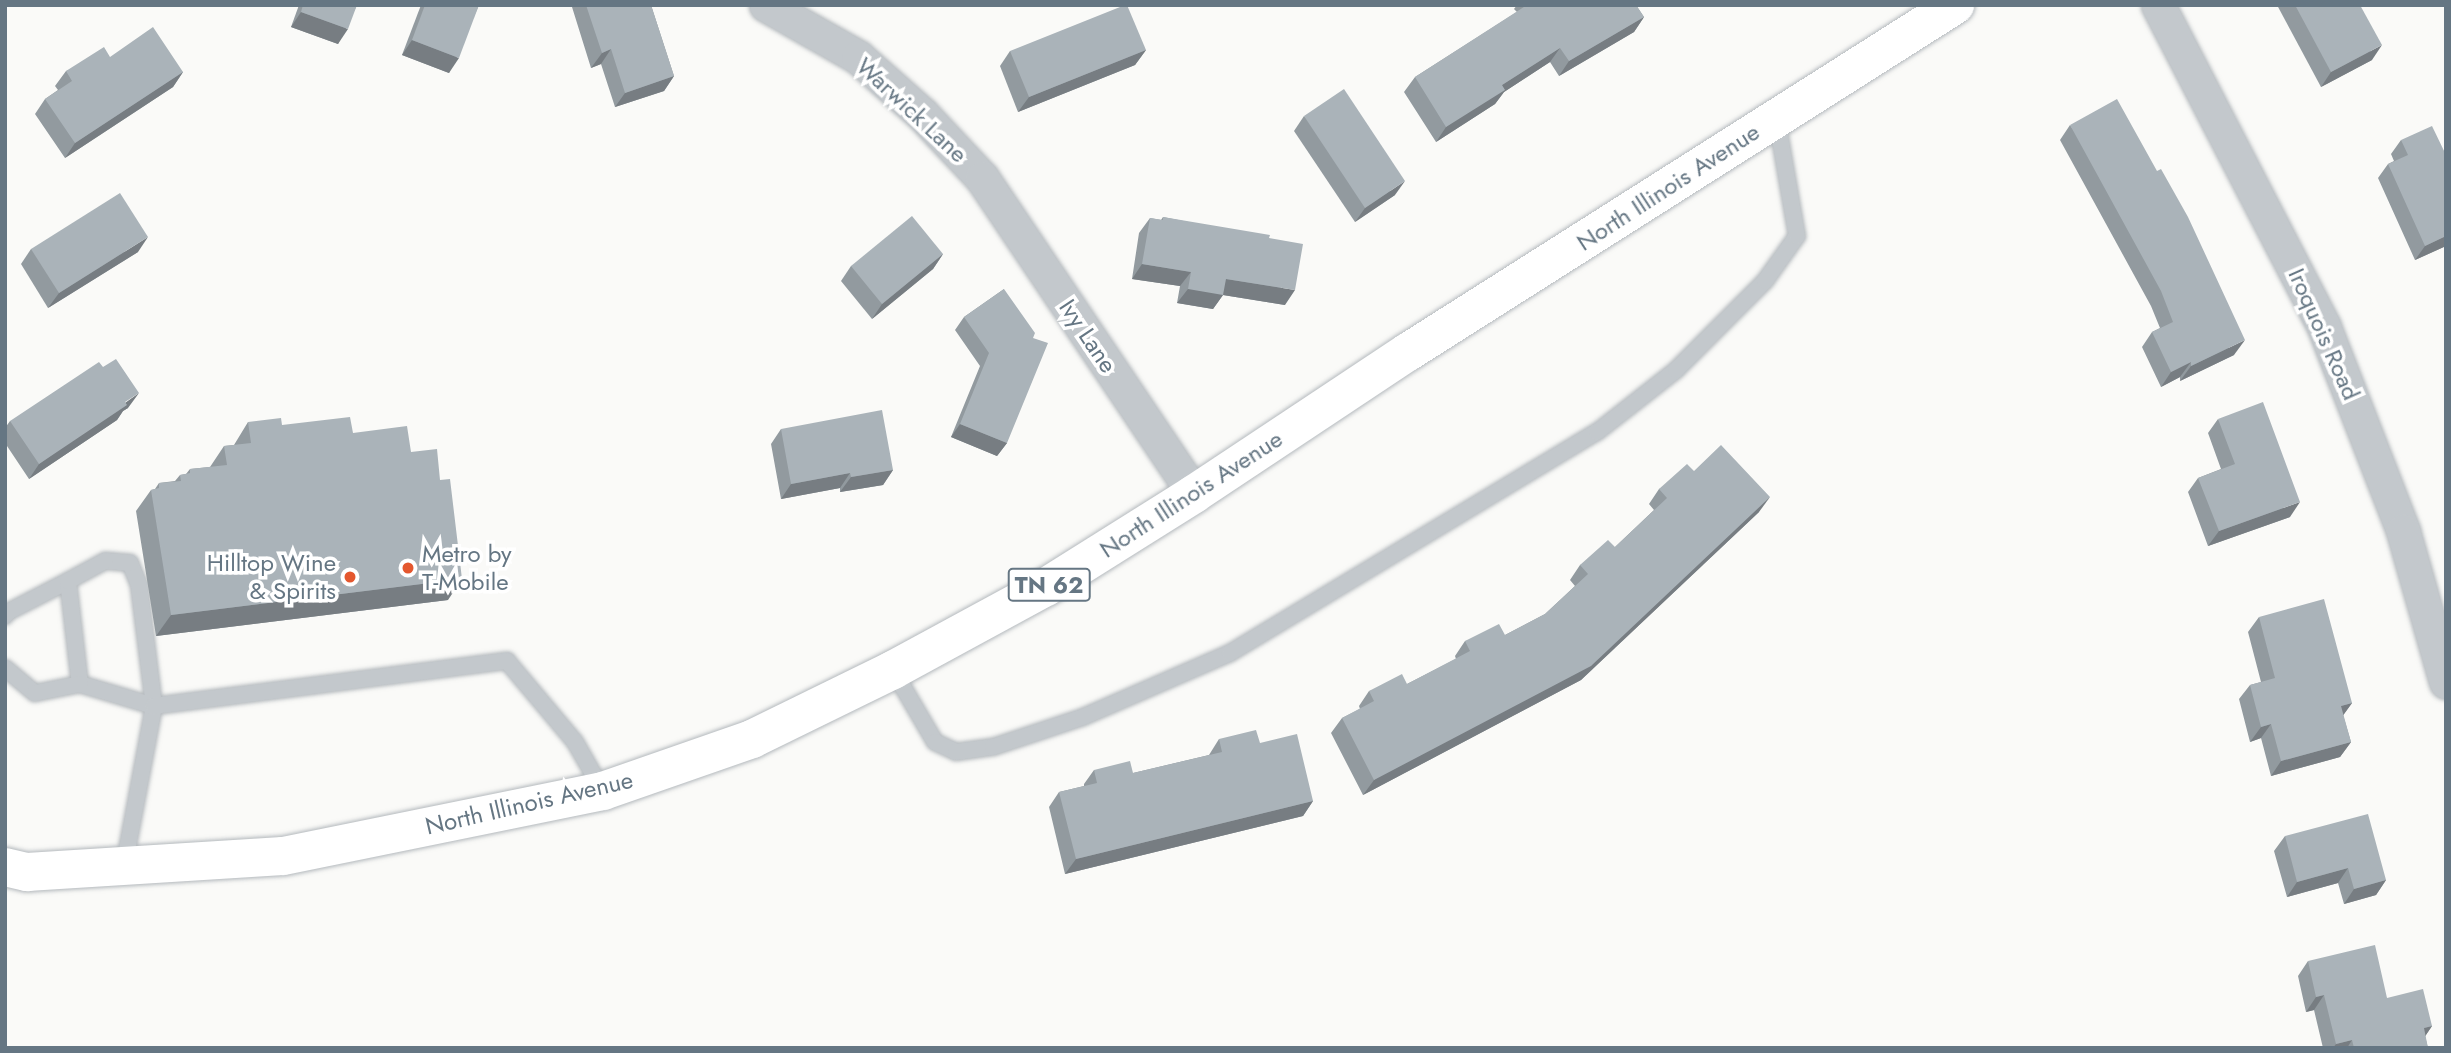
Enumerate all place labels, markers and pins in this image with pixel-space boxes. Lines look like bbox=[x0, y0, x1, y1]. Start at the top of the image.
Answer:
place label: Metro by T-Mobile bbox=[422, 540, 512, 596]
place label: Hilltop Wine & Spirits bbox=[207, 549, 336, 605]
marker: Metro by T-Mobile bbox=[400, 560, 416, 576]
marker: Hilltop Wine & Spirits bbox=[342, 569, 358, 585]

